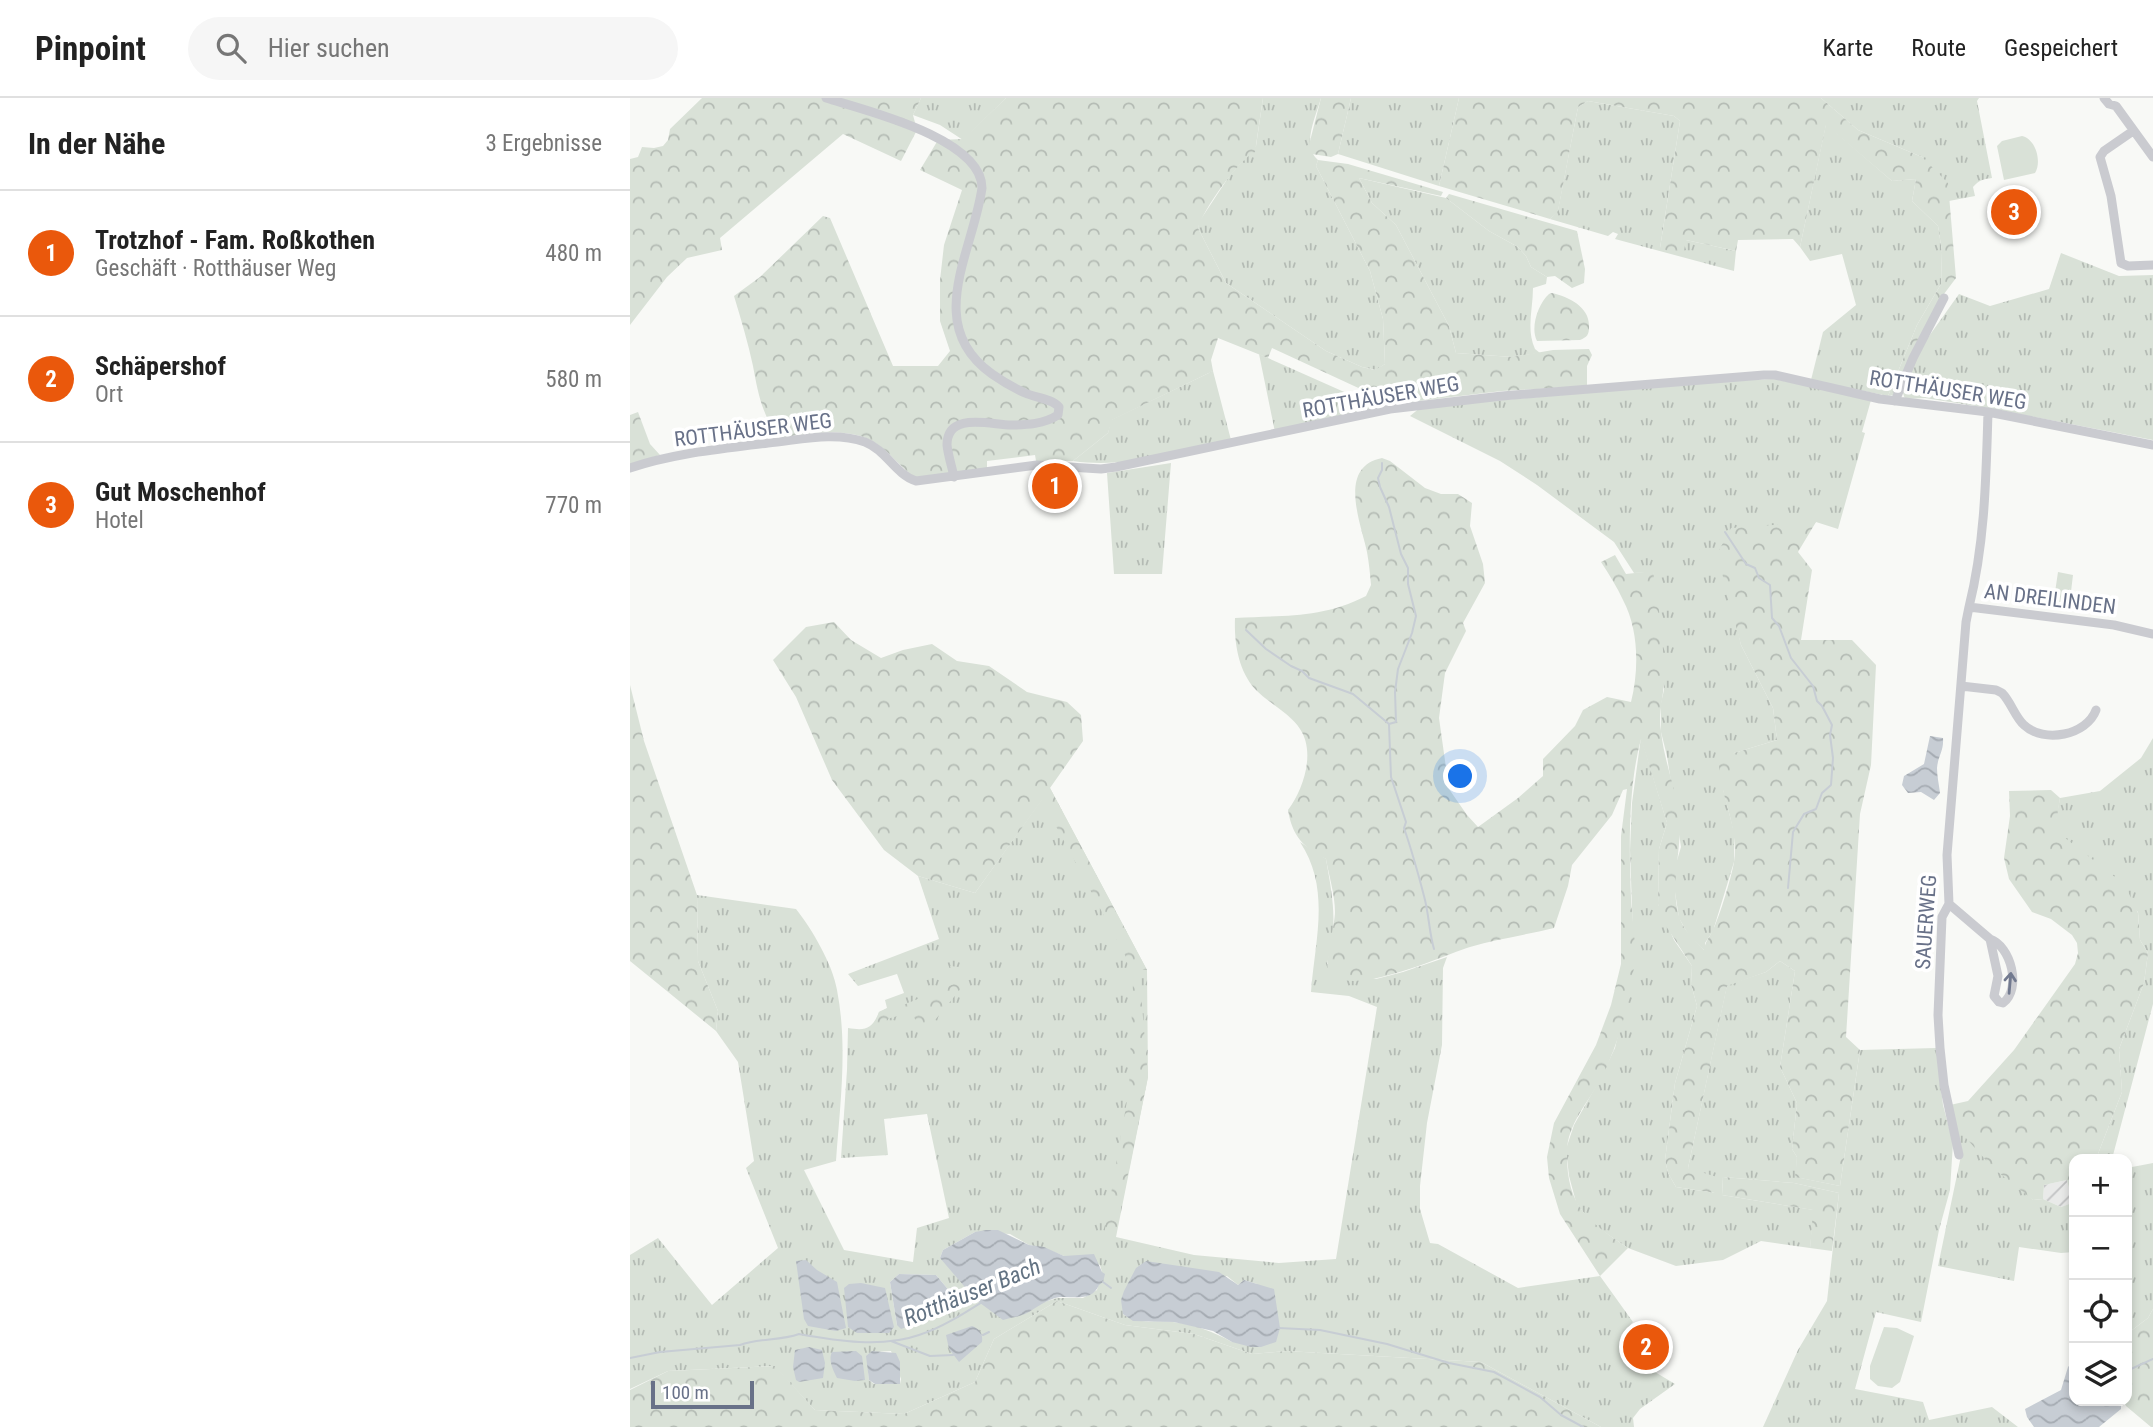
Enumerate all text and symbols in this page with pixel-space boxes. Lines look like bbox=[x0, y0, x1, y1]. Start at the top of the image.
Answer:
search box bbox=[188, 17, 678, 80]
text: Pinpoint bbox=[35, 29, 146, 68]
icon: search bbox=[212, 29, 250, 67]
text: Hier suchen bbox=[268, 33, 390, 63]
text: Karte bbox=[1823, 34, 1873, 62]
text: Route bbox=[1911, 34, 1966, 62]
text: Gespeichert bbox=[2004, 34, 2118, 62]
text: In der Nähe bbox=[28, 126, 165, 161]
text: 3 Ergebnisse bbox=[485, 130, 602, 157]
pin: 3 bbox=[1991, 186, 2037, 238]
text: Trotzhof - Fam. Roßkothen bbox=[95, 225, 375, 255]
text: 1 bbox=[45, 240, 57, 267]
text: 480 m bbox=[545, 240, 602, 267]
text: Geschäft · Rotthäuser Weg bbox=[95, 255, 336, 282]
text: Schäpershof bbox=[95, 351, 226, 381]
text: 2 bbox=[45, 366, 57, 393]
text: 580 m bbox=[545, 366, 602, 393]
street label: ROTTHÄUSER WEG bbox=[1868, 366, 2028, 414]
street label: ROTTHÄUSER WEG bbox=[1301, 371, 1461, 423]
text: Ort bbox=[95, 381, 123, 408]
street label: ROTTHÄUSER WEG bbox=[673, 408, 833, 452]
pin: 1 bbox=[1032, 460, 1078, 512]
text: Gut Moschenhof bbox=[95, 477, 266, 507]
text: 3 bbox=[45, 492, 57, 519]
text: 770 m bbox=[545, 492, 602, 519]
text: Hotel bbox=[95, 507, 144, 534]
street label: AN DREILINDEN bbox=[1983, 579, 2117, 619]
your location bbox=[1443, 759, 1477, 793]
street label: SAUERWEG bbox=[1911, 874, 1941, 970]
one-way arrow bbox=[2004, 972, 2017, 995]
map controls bbox=[2069, 1154, 2132, 1406]
button: + bbox=[2069, 1154, 2132, 1217]
button: − bbox=[2069, 1217, 2132, 1280]
water label: Rotthäuser Bach bbox=[900, 1253, 1045, 1332]
button: locate bbox=[2069, 1280, 2132, 1343]
pin: 2 bbox=[1623, 1321, 1669, 1373]
button: layers bbox=[2069, 1343, 2132, 1406]
scale bar bbox=[651, 1378, 754, 1410]
text: 100 m bbox=[662, 1381, 709, 1404]

